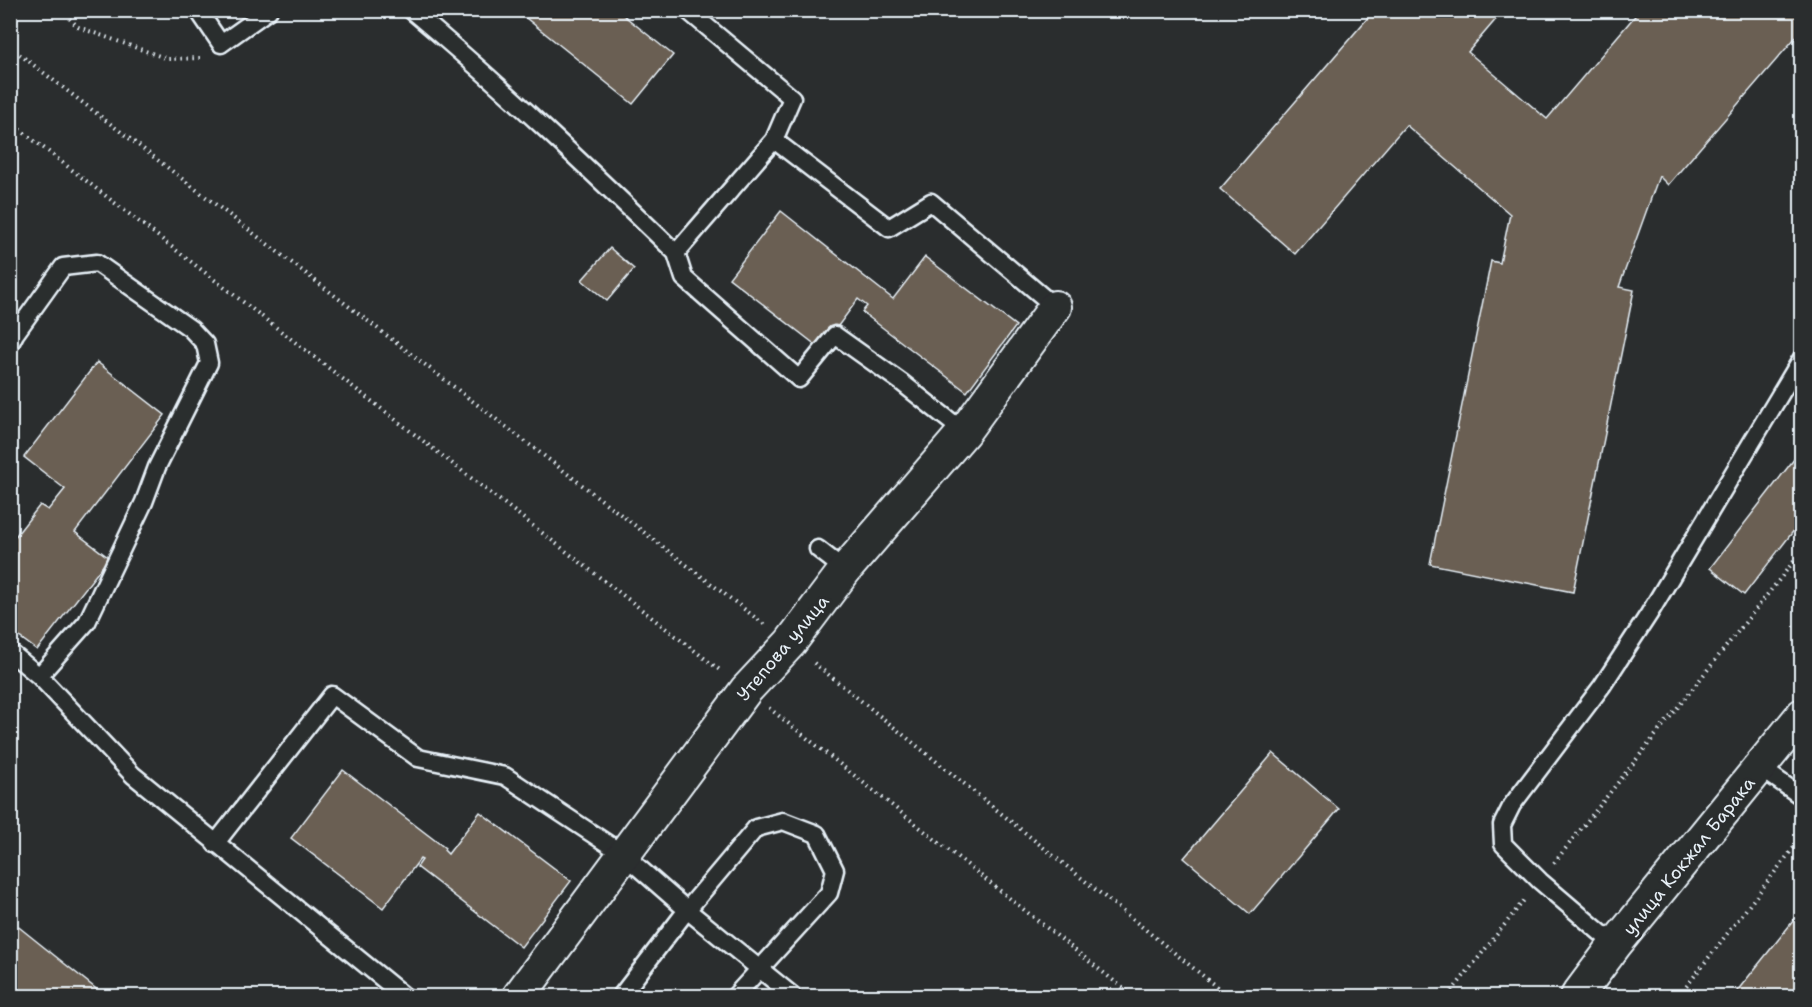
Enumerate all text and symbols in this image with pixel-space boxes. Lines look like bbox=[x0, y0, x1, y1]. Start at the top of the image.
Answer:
street label: Утепова улица bbox=[731, 590, 835, 706]
street label: улица Кокжал Барака bbox=[1618, 772, 1760, 940]

